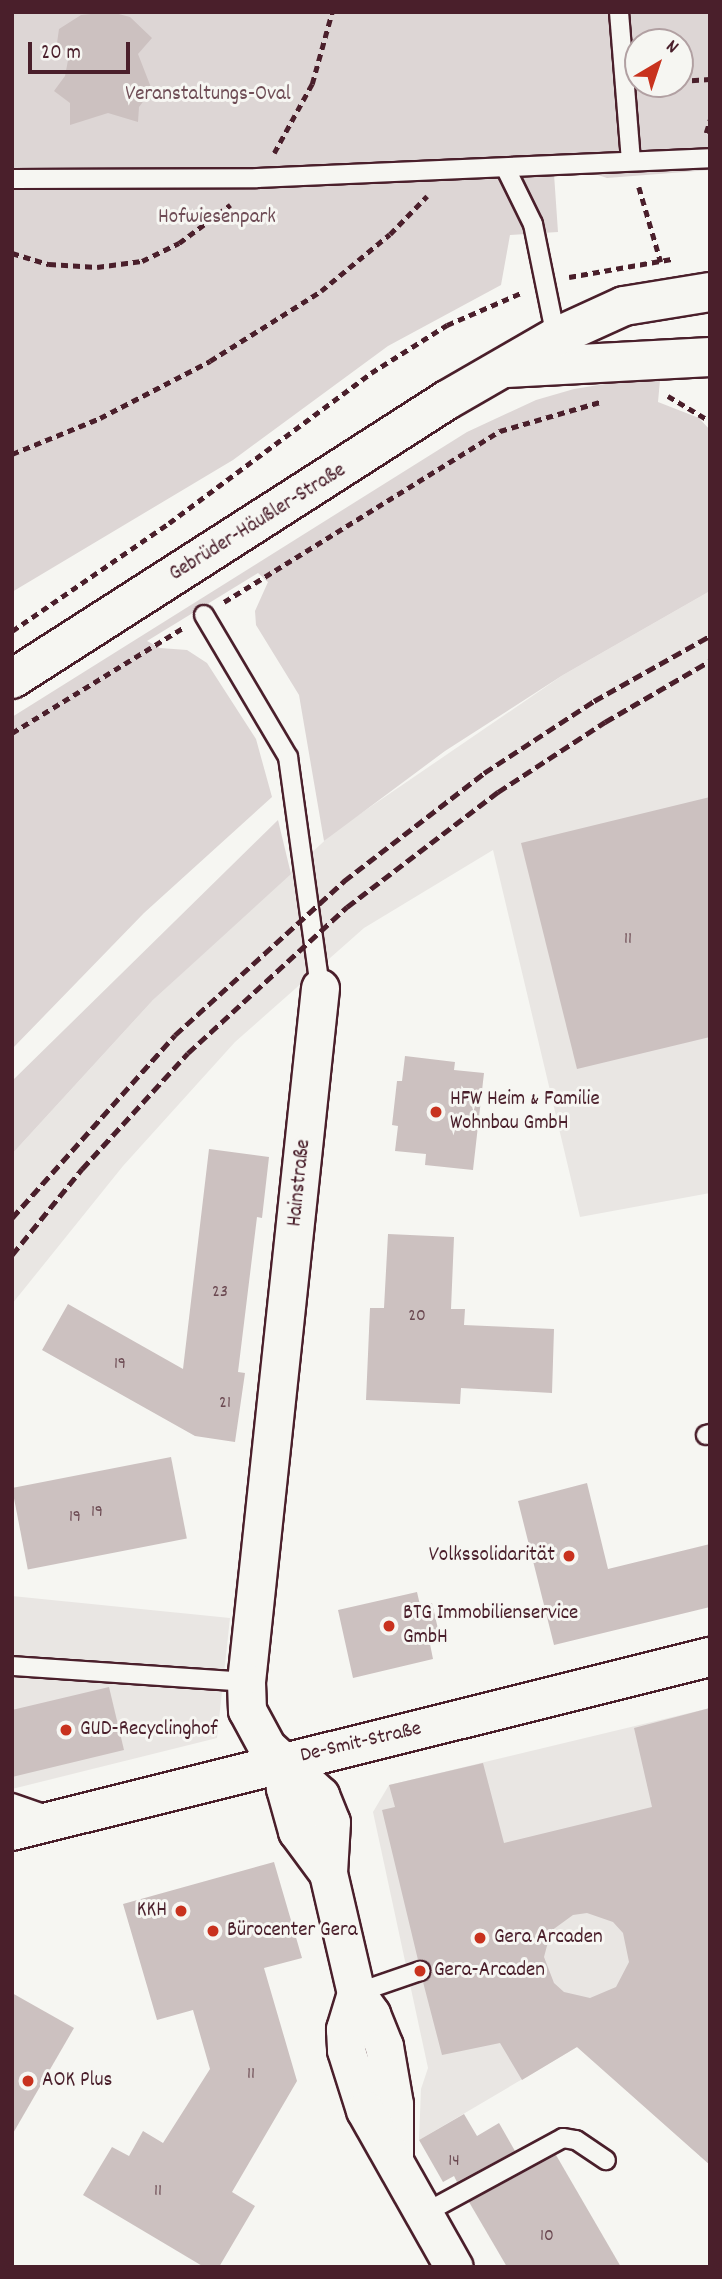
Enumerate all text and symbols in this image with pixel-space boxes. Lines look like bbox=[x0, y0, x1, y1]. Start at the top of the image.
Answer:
scale bar bbox=[32, 28, 133, 72]
north arrow bbox=[624, 28, 694, 98]
text: N bbox=[659, 34, 683, 61]
text: 20 m bbox=[41, 39, 81, 69]
park label: Veranstaltungs-Oval bbox=[125, 82, 291, 108]
park label: Hofwiesenpark bbox=[158, 205, 276, 231]
street label: Gebrüder-Häußler-Straße bbox=[165, 458, 351, 588]
house number: 11 bbox=[624, 929, 632, 951]
place label: HFW Heim & Familie Wohnbau GmbH bbox=[450, 1087, 600, 1137]
marker: HFW Heim & Familie Wohnbau GmbH bbox=[428, 1104, 444, 1120]
street label: Hainstraße bbox=[283, 1138, 317, 1228]
house number: 23 bbox=[212, 1282, 228, 1304]
house number: 20 bbox=[408, 1306, 426, 1328]
house number: 19 bbox=[114, 1354, 126, 1376]
house number: 21 bbox=[219, 1393, 231, 1415]
house number: 19 bbox=[91, 1502, 103, 1524]
house number: 19 bbox=[69, 1507, 81, 1529]
place label: Volkssolidarität bbox=[429, 1543, 555, 1569]
marker: Volkssolidarität bbox=[561, 1548, 577, 1564]
place label: BTG Immobilienservice GmbH bbox=[403, 1601, 578, 1651]
marker: BTG Immobilienservice GmbH bbox=[381, 1618, 397, 1634]
place label: GUD-Recyclinghof bbox=[80, 1717, 218, 1743]
street label: De-Smit-Straße bbox=[298, 1717, 424, 1769]
marker: GUD-Recyclinghof bbox=[58, 1722, 74, 1738]
place label: KKH bbox=[137, 1898, 167, 1924]
marker: KKH bbox=[173, 1903, 189, 1919]
place label: Bürocenter Gera bbox=[227, 1918, 358, 1944]
marker: Bürocenter Gera bbox=[205, 1923, 221, 1939]
place label: Gera Arcaden bbox=[494, 1925, 603, 1951]
marker: Gera Arcaden bbox=[472, 1930, 488, 1946]
place label: Gera-Arcaden bbox=[434, 1958, 545, 1984]
marker: Gera-Arcaden bbox=[412, 1963, 428, 1979]
house number: 11 bbox=[247, 2064, 255, 2086]
place label: AOK Plus bbox=[42, 2068, 112, 2094]
marker: AOK Plus bbox=[20, 2073, 36, 2089]
house number: 14 bbox=[448, 2151, 460, 2173]
house number: 11 bbox=[154, 2181, 162, 2203]
house number: 10 bbox=[540, 2226, 554, 2248]

